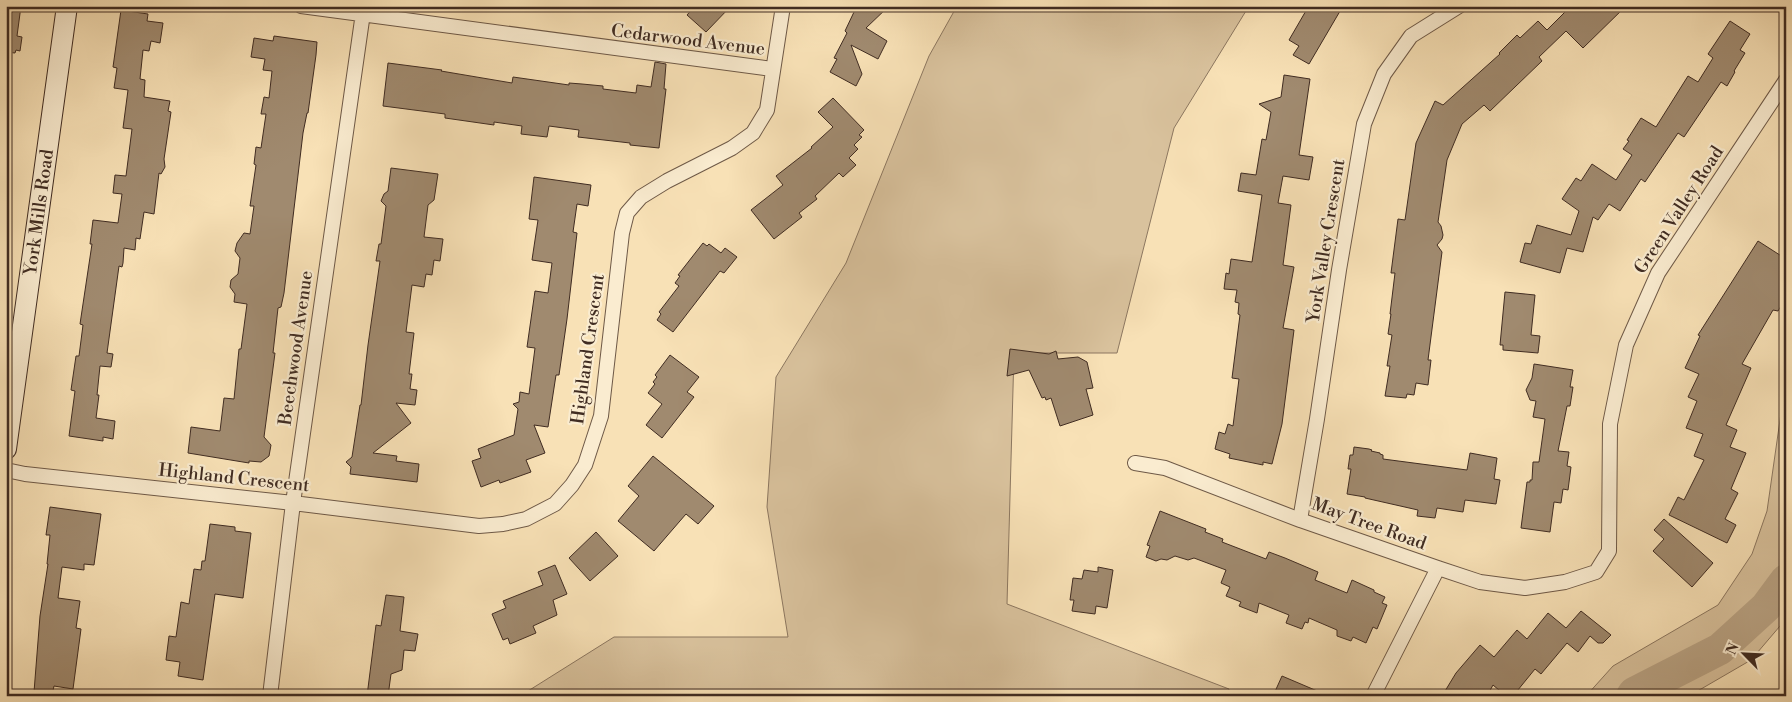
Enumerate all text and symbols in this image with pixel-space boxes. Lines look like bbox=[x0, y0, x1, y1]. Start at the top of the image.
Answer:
street label: Cedarwood Avenue bbox=[610, 19, 766, 61]
street label: Green Valley Road bbox=[1629, 141, 1729, 278]
street label: York Mills Road bbox=[18, 147, 59, 278]
street label: York Valley Crescent bbox=[1301, 157, 1350, 326]
street label: Beechwood Avenue bbox=[274, 269, 318, 428]
street label: Highland Crescent bbox=[566, 272, 610, 426]
street label: Highland Crescent bbox=[157, 459, 311, 497]
street label: May Tree Road bbox=[1308, 493, 1430, 556]
north arrow bbox=[1720, 630, 1770, 680]
text: N bbox=[1723, 640, 1744, 658]

